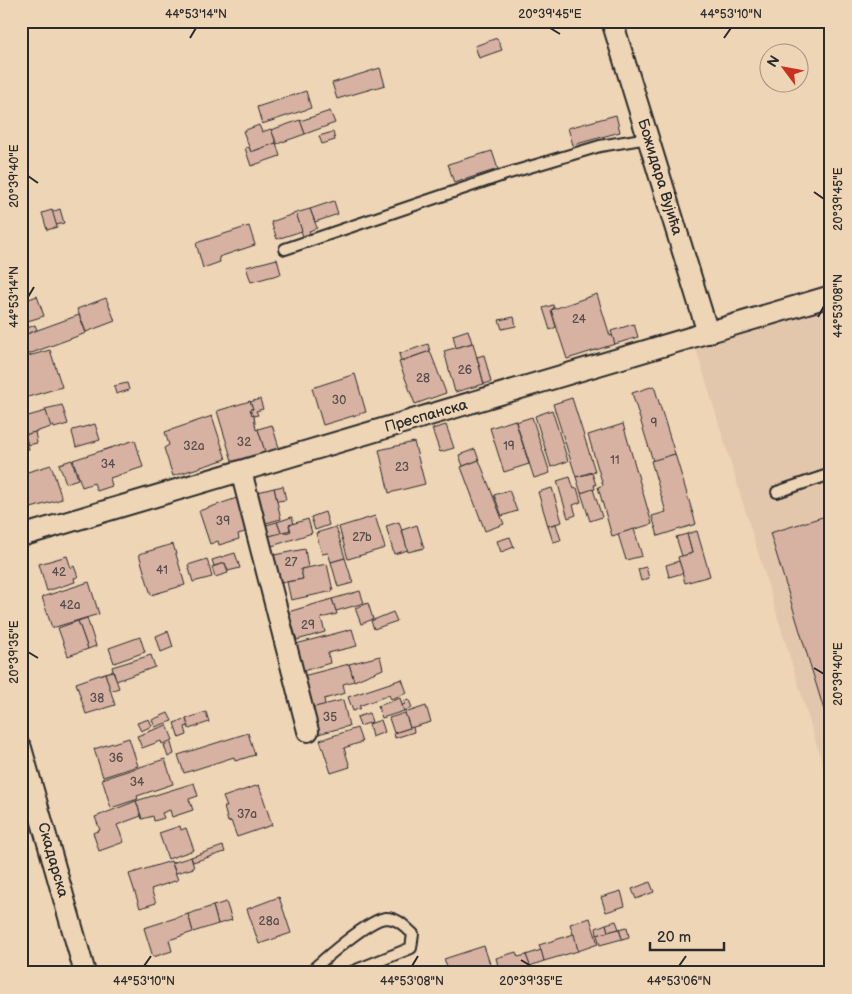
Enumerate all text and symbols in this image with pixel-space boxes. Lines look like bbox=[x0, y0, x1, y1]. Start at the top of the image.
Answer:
text: 44°53'14"N bbox=[165, 7, 227, 22]
text: 20°39'45"E bbox=[518, 7, 582, 22]
text: 44°53'10"N bbox=[700, 7, 762, 22]
north arrow bbox=[760, 42, 810, 92]
text: N bbox=[763, 52, 783, 70]
street label: Божидара Вујића bbox=[633, 116, 687, 238]
text: 20°39'40"E bbox=[7, 144, 22, 208]
text: 20°39'45"E bbox=[831, 167, 846, 231]
text: 44°53'14"N bbox=[7, 266, 22, 328]
text: 44°53'08"N bbox=[831, 274, 846, 338]
house number: 24 bbox=[572, 312, 587, 327]
house number: 26 bbox=[458, 363, 472, 378]
house number: 28 bbox=[416, 371, 430, 386]
house number: 30 bbox=[332, 393, 346, 408]
street label: Преспанска bbox=[382, 395, 470, 437]
house number: 9 bbox=[651, 416, 658, 431]
house number: 32 bbox=[237, 435, 251, 450]
house number: 32a bbox=[183, 439, 205, 454]
house number: 19 bbox=[503, 439, 515, 454]
house number: 11 bbox=[610, 453, 620, 468]
house number: 34 bbox=[101, 457, 116, 472]
house number: 23 bbox=[395, 460, 409, 475]
house number: 39 bbox=[216, 514, 230, 529]
house number: 27b bbox=[352, 530, 372, 545]
house number: 27 bbox=[285, 555, 298, 570]
house number: 41 bbox=[156, 563, 168, 578]
house number: 42 bbox=[52, 565, 66, 580]
house number: 42a bbox=[59, 598, 81, 613]
house number: 29 bbox=[301, 618, 315, 633]
text: 20°39'35"E bbox=[7, 620, 22, 684]
text: 20°39'40"E bbox=[831, 642, 846, 706]
house number: 38 bbox=[90, 691, 104, 706]
house number: 35 bbox=[323, 710, 337, 725]
house number: 36 bbox=[109, 751, 123, 766]
house number: 34 bbox=[130, 775, 145, 790]
house number: 37a bbox=[237, 807, 257, 822]
street label: Скадарска bbox=[33, 820, 73, 900]
house number: 28a bbox=[259, 914, 280, 929]
scale bar bbox=[650, 919, 723, 951]
text: 20 m bbox=[657, 928, 691, 947]
text: 44°53'10"N bbox=[113, 974, 175, 989]
text: 44°53'08"N bbox=[380, 974, 444, 989]
text: 20°39'35"E bbox=[499, 974, 563, 989]
text: 44°53'06"N bbox=[647, 974, 711, 989]

